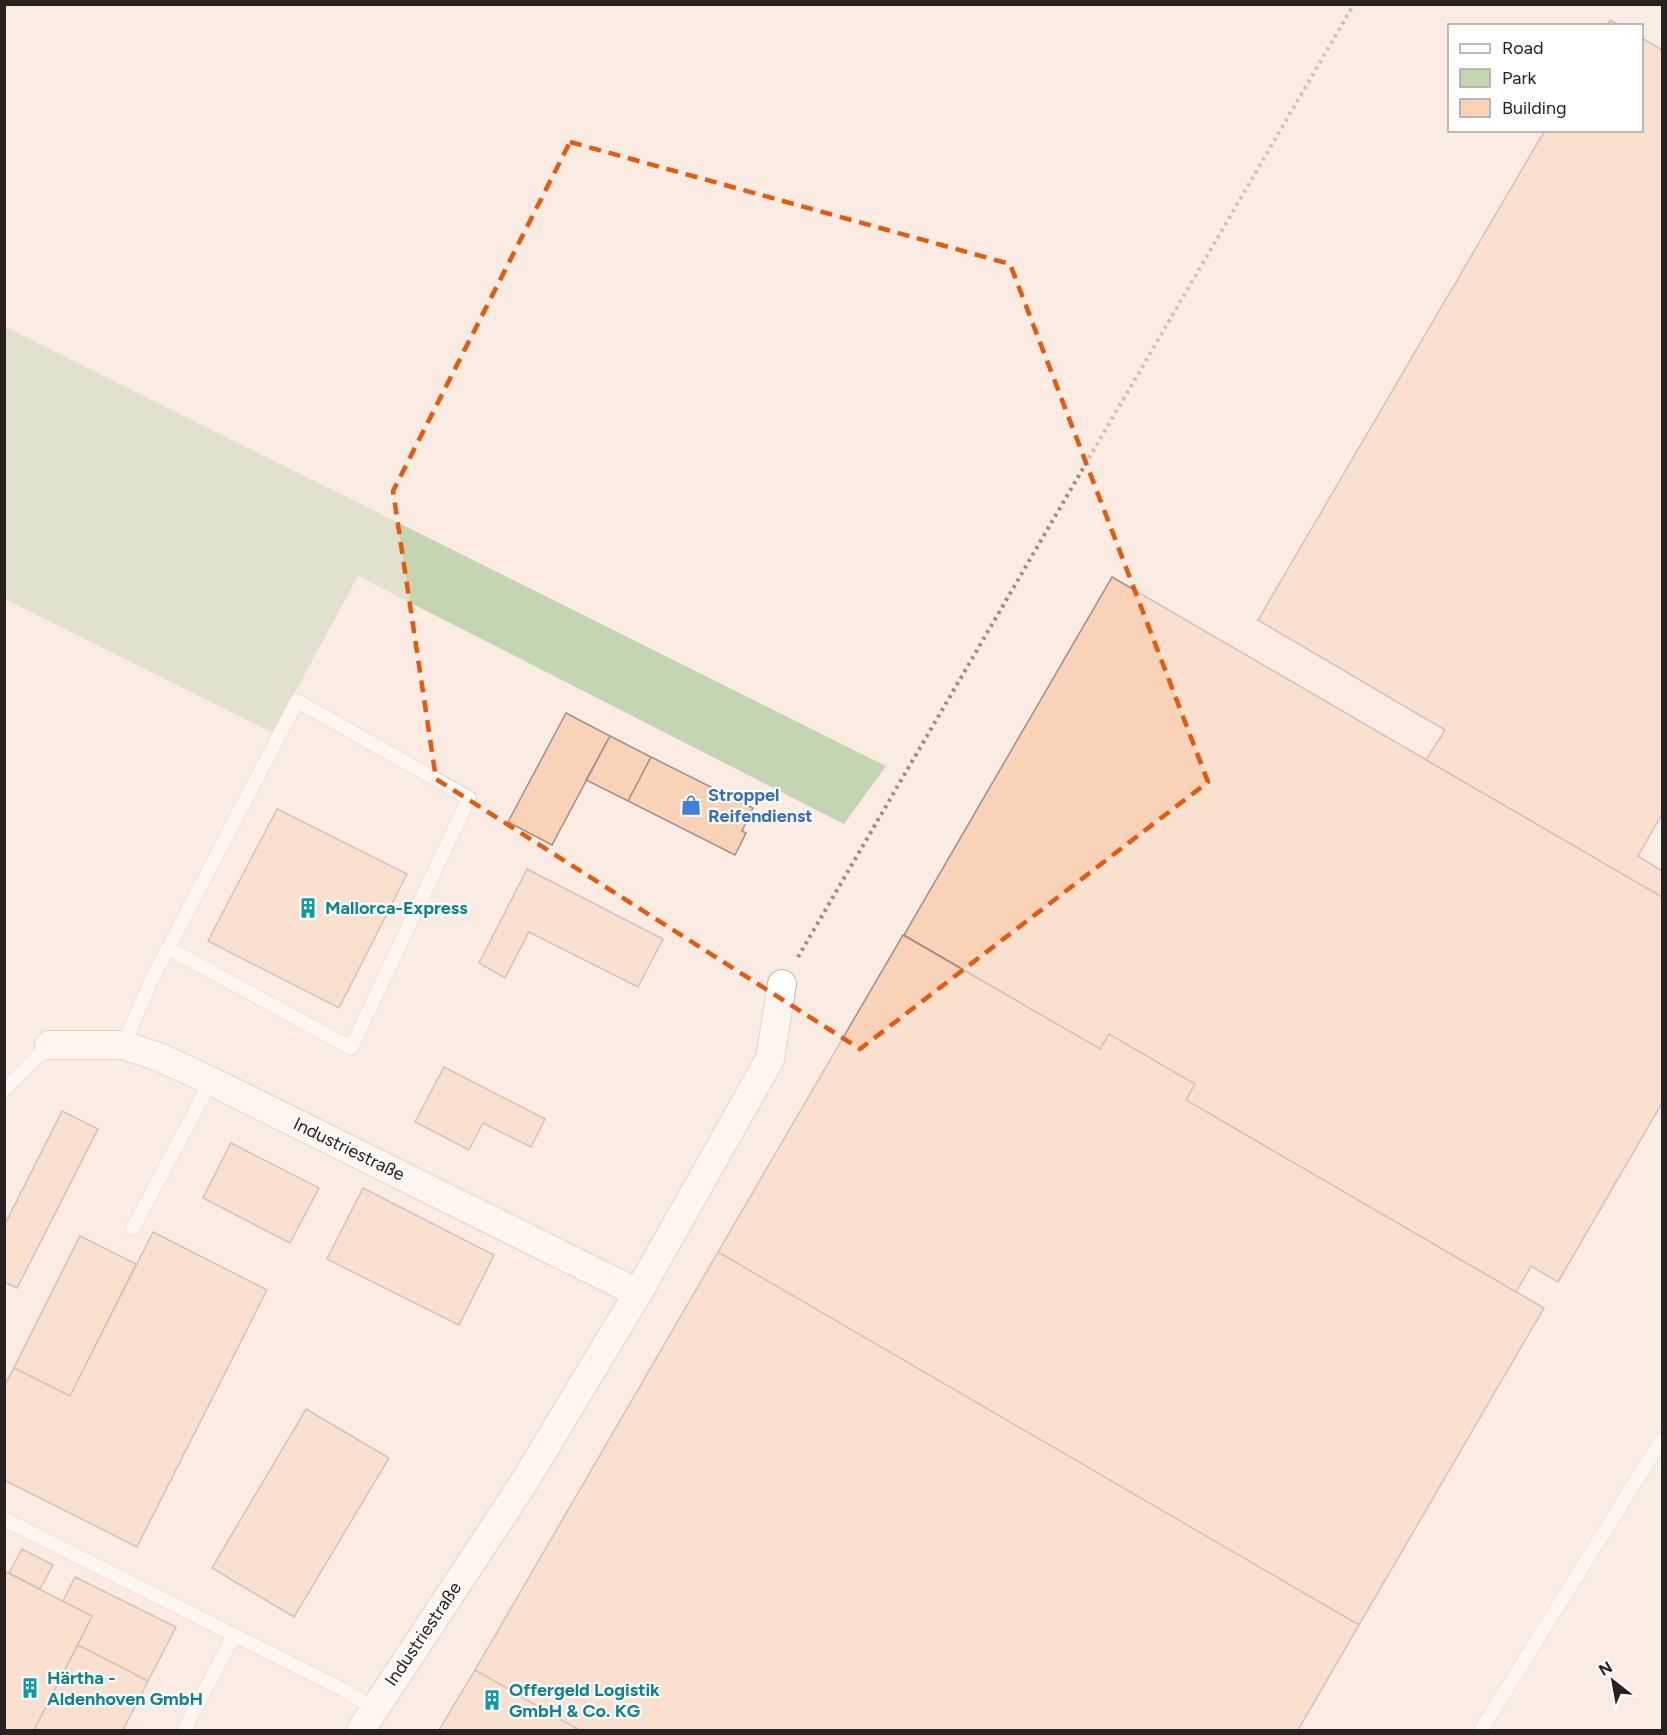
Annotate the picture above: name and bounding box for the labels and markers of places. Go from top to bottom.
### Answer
place label: Stroppel Reifendienst [708,784,813,827]
shop icon: Stroppel Reifendienst [679,793,703,817]
building icon: Mallorca-Express [296,896,320,920]
place label: Mallorca-Express [325,897,468,919]
place label: Härtha - Aldenhoven GmbH [47,1667,203,1710]
building icon: Härtha - Aldenhoven GmbH [18,1676,42,1700]
place label: Offergeld Logistik GmbH & Co. KG [509,1679,660,1722]
building icon: Offergeld Logistik GmbH & Co. KG [480,1688,504,1712]

